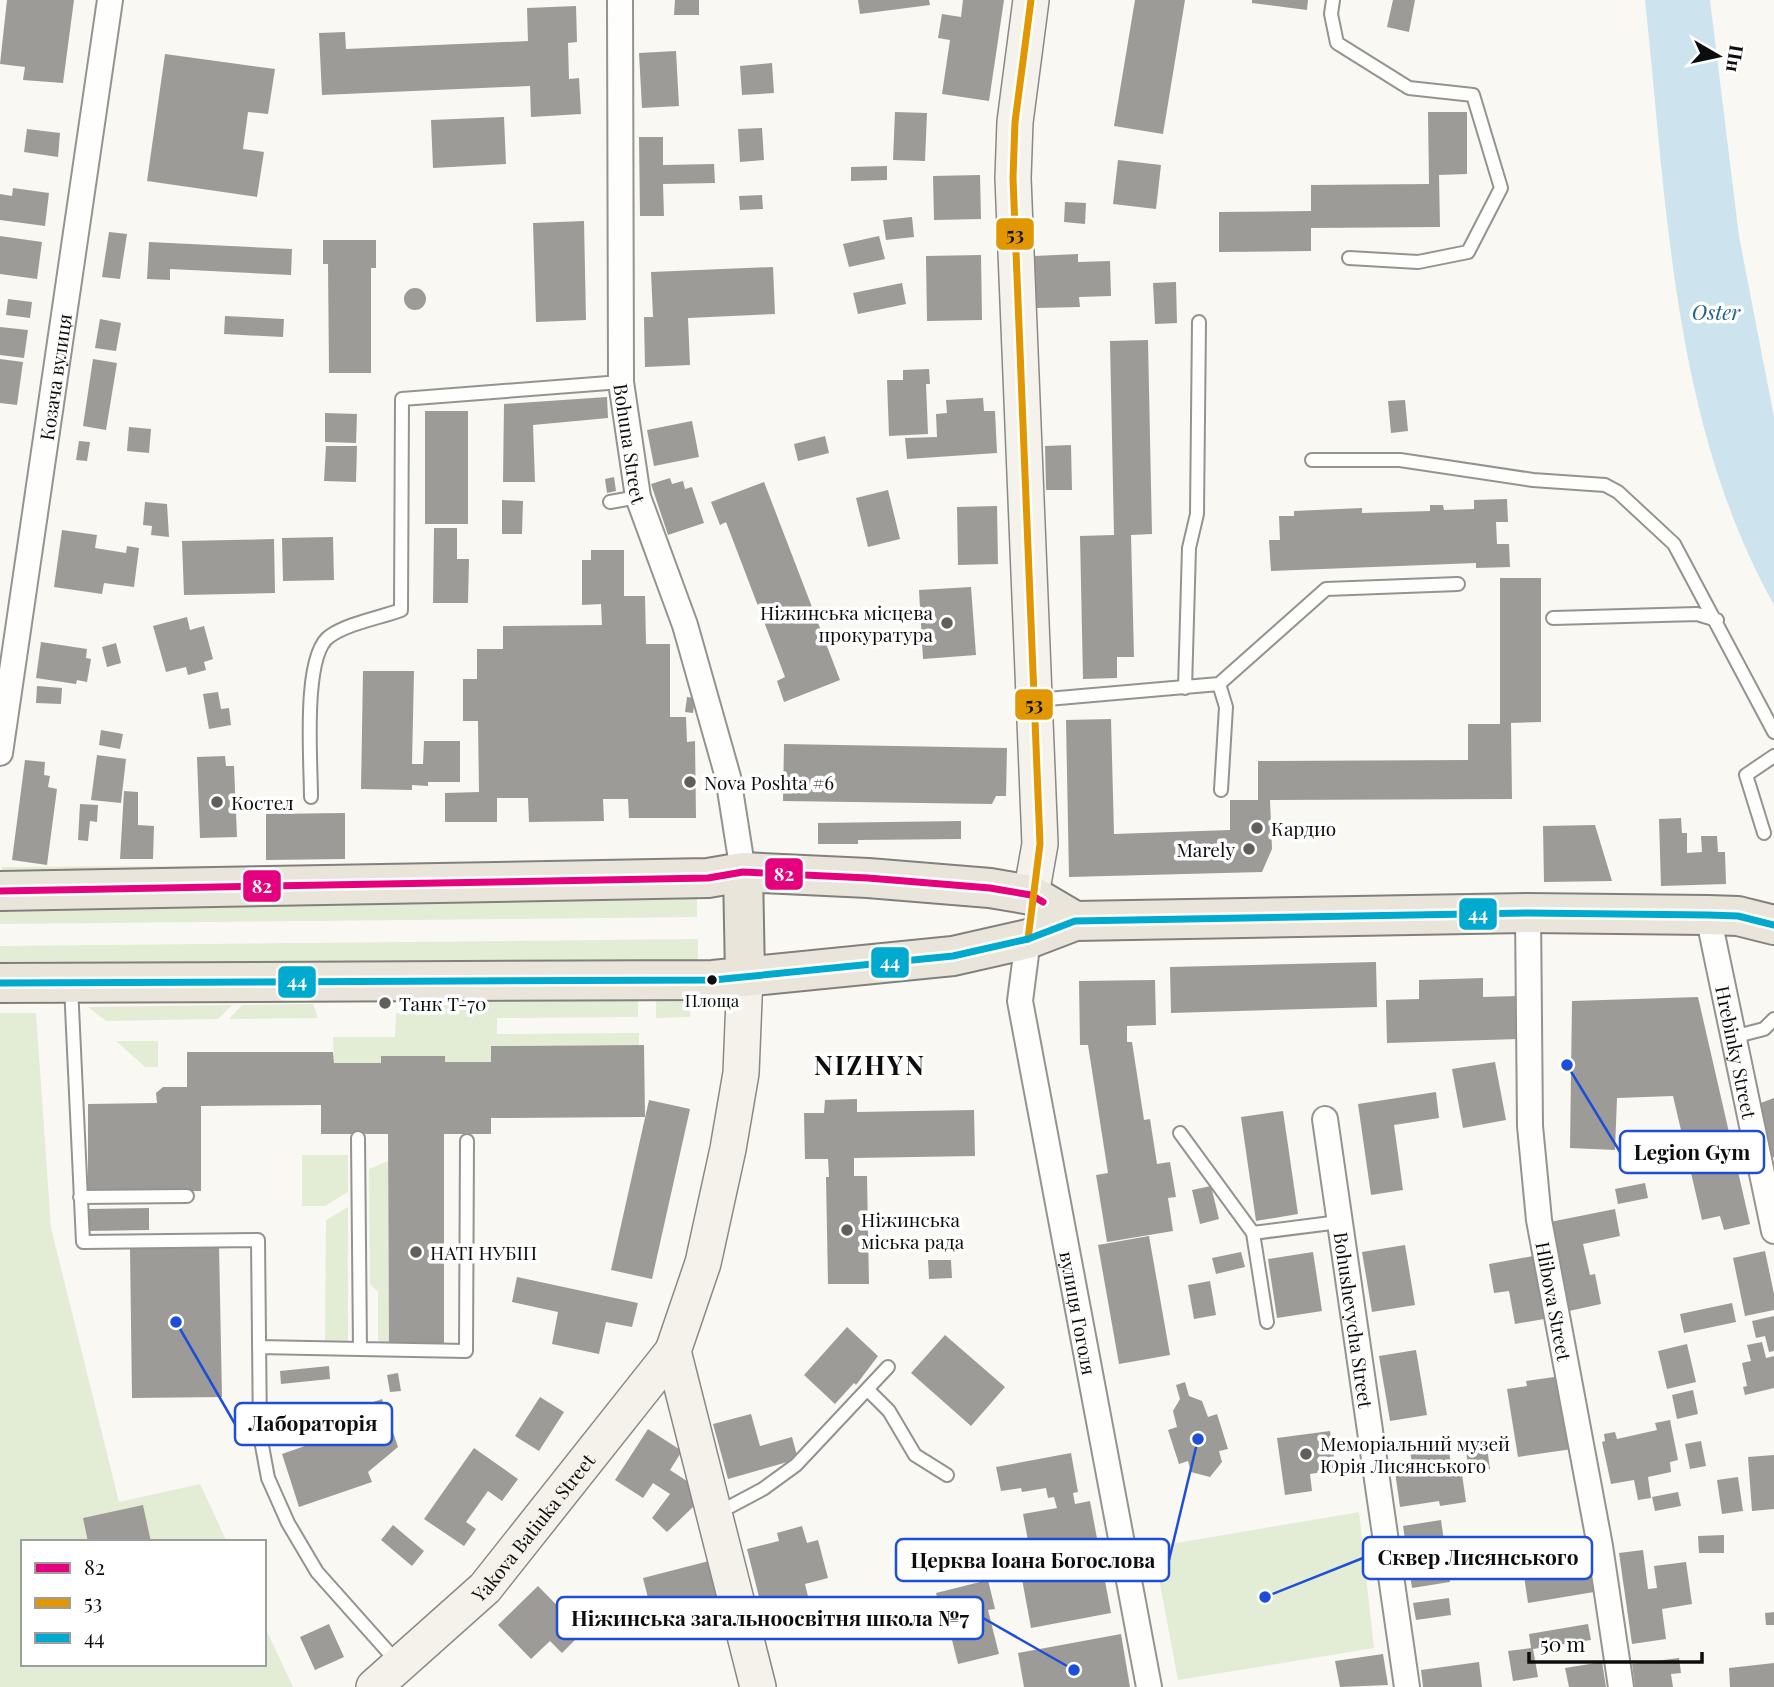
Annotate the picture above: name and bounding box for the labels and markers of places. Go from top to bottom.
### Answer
place label: Ніжинська місцева прокуратура [760,599,934,647]
marker: Ніжинська місцева прокуратура [939,615,955,631]
place label: Nova Poshta #6 [704,769,834,795]
marker: Nova Poshta #6 [682,774,698,790]
place label: Костел [231,789,294,815]
marker: Костел [209,794,225,810]
place label: Кардио [1271,815,1336,841]
marker: Кардио [1249,820,1265,836]
place label: Marely [1176,836,1235,862]
marker: Marely [1241,841,1257,857]
marker: Площа [705,973,719,987]
place label: Площа [685,989,740,1011]
place label: Танк Т-70 [399,990,486,1016]
marker: Танк Т-70 [377,995,393,1011]
callout: Legion Gym [1620,1131,1764,1173]
place label: Ніжинська міська рада [861,1206,965,1254]
marker: Ніжинська міська рада [839,1222,855,1238]
place label: НАТІ НУБІП [430,1239,537,1265]
marker: НАТІ НУБІП [408,1244,424,1260]
callout: Лабораторія [235,1403,392,1445]
place label: Меморіальний музей Юрія Лисянського [1320,1430,1510,1478]
marker: Меморіальний музей Юрія Лисянського [1298,1446,1314,1462]
callout: Сквер Лисянського [1363,1537,1592,1579]
callout: Церква Іоана Богослова [896,1539,1169,1581]
callout: Ніжинська загальноосвітня школа №7 [557,1597,983,1639]

